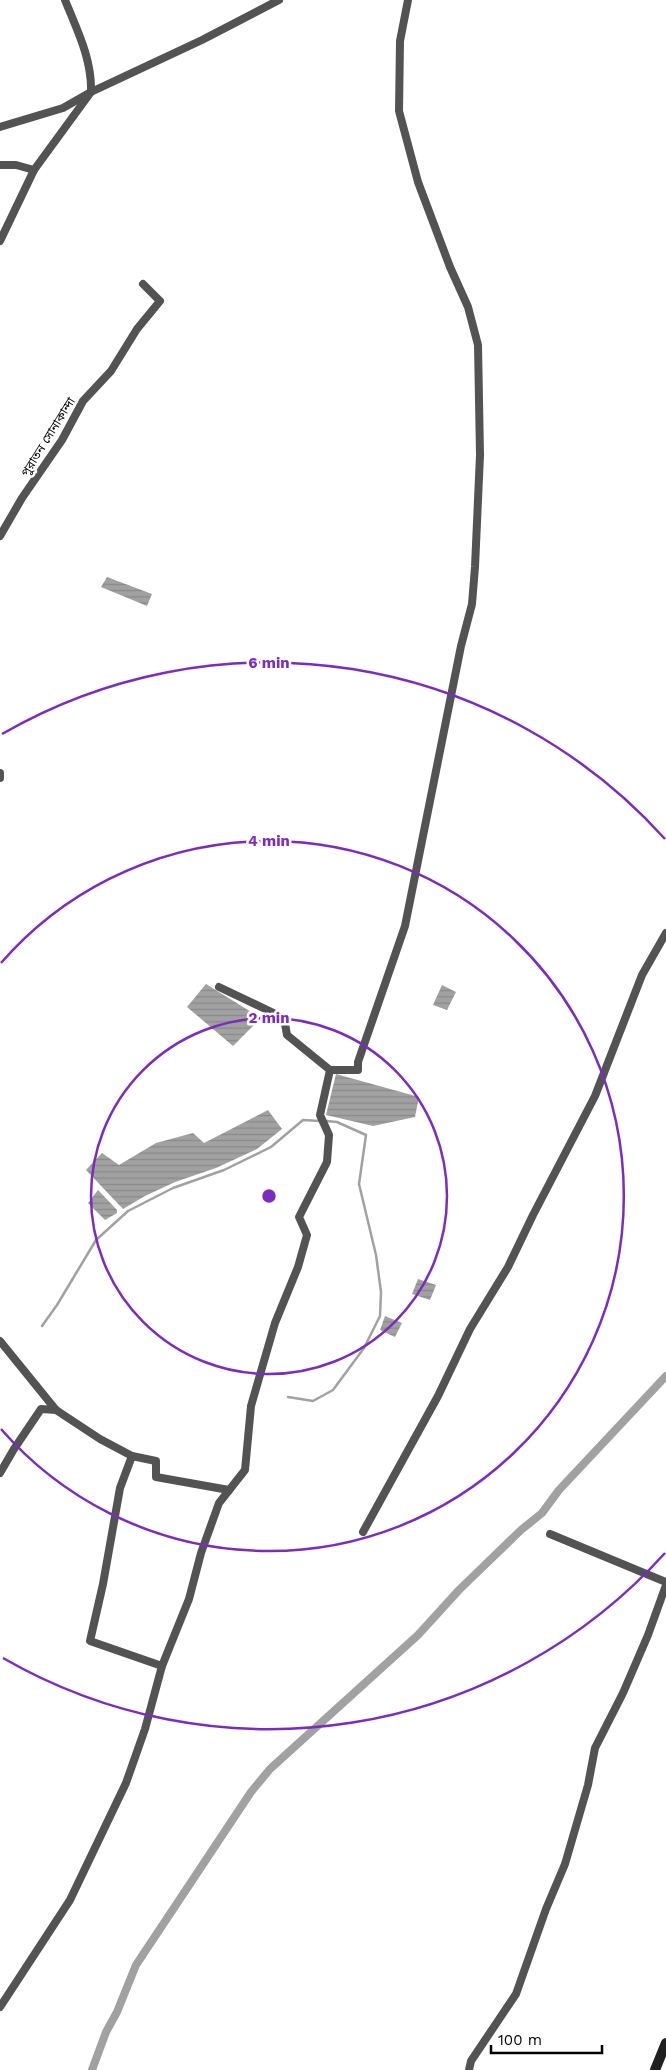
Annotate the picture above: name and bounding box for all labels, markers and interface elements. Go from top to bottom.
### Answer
street label: পুরাতন সোনাকান্দা [18,394,79,480]
text: 6 min [248,654,290,672]
text: 4 min [248,832,290,850]
text: 2 min [248,1009,290,1027]
centre of rings [260,1187,278,1205]
scale bar [491,2022,602,2054]
text: 100 m [498,2031,542,2049]

